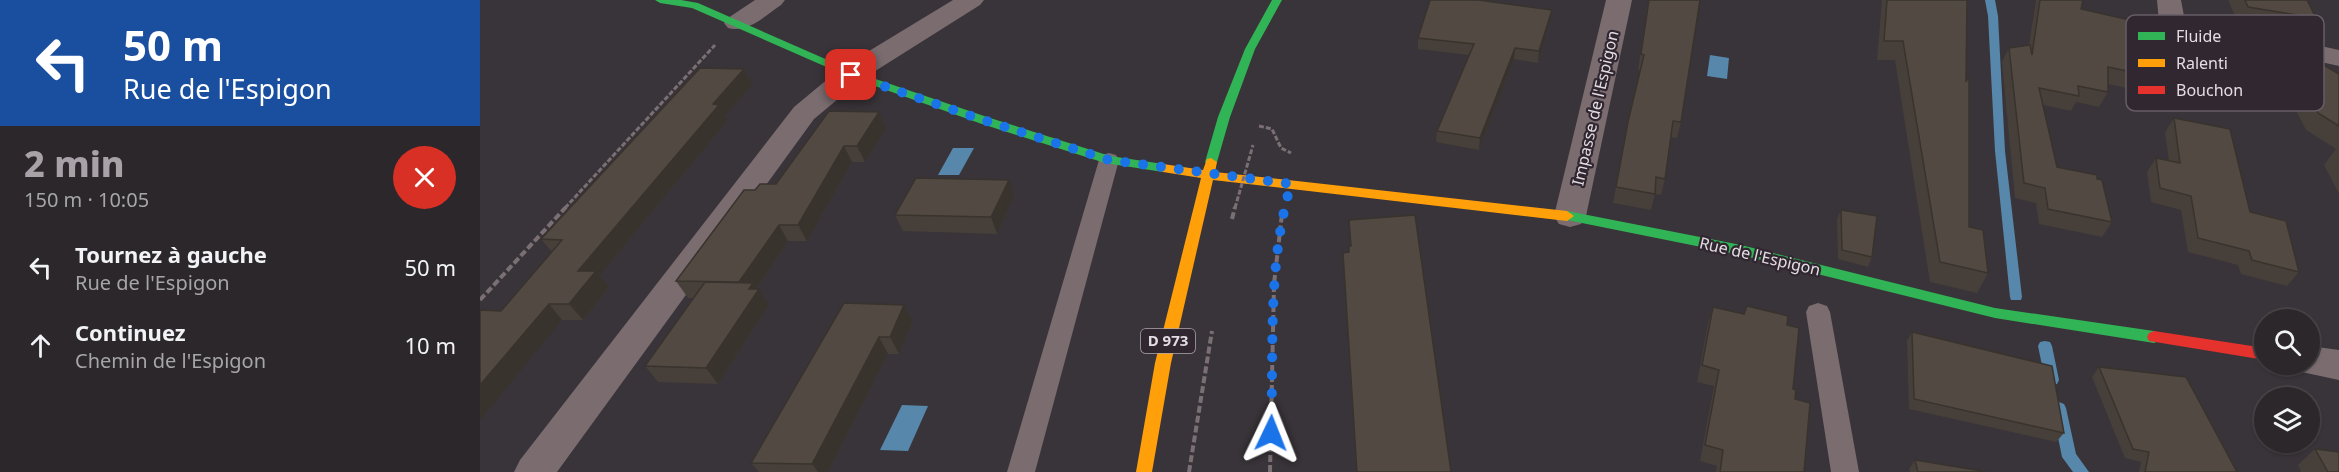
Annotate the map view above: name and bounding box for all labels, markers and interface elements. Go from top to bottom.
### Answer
legend [2126,15,2324,111]
text: 50 m [123,16,223,73]
icon: left [24,24,102,102]
text: Fluide [2176,25,2221,47]
street label: Impasse de l'Espigon [1566,28,1624,188]
pin [825,49,876,100]
text: Ralenti [2176,52,2228,74]
icon: arrive [834,58,867,91]
text: Rue de l'Espigon [123,70,332,107]
text: Bouchon [2176,79,2243,101]
text: 2 min [24,139,125,188]
button: close [393,146,456,209]
text: 150 m · 10:05 [24,186,149,213]
street label: Rue de l'Espigon [1697,231,1823,281]
text: Tournez à gauche [75,239,267,269]
icon: left [24,251,57,284]
text: 50 m [405,252,456,282]
text: Rue de l'Espigon [75,269,230,296]
map controls [2254,309,2320,453]
button: search [2254,309,2320,375]
text: Continuez [75,317,186,347]
icon: ahead [24,329,57,362]
road number: D 973 [1141,329,1195,353]
text: 10 m [405,330,456,360]
text: Chemin de l'Espigon [75,347,266,374]
button: layers [2254,387,2320,453]
position arrow [1239,401,1303,465]

